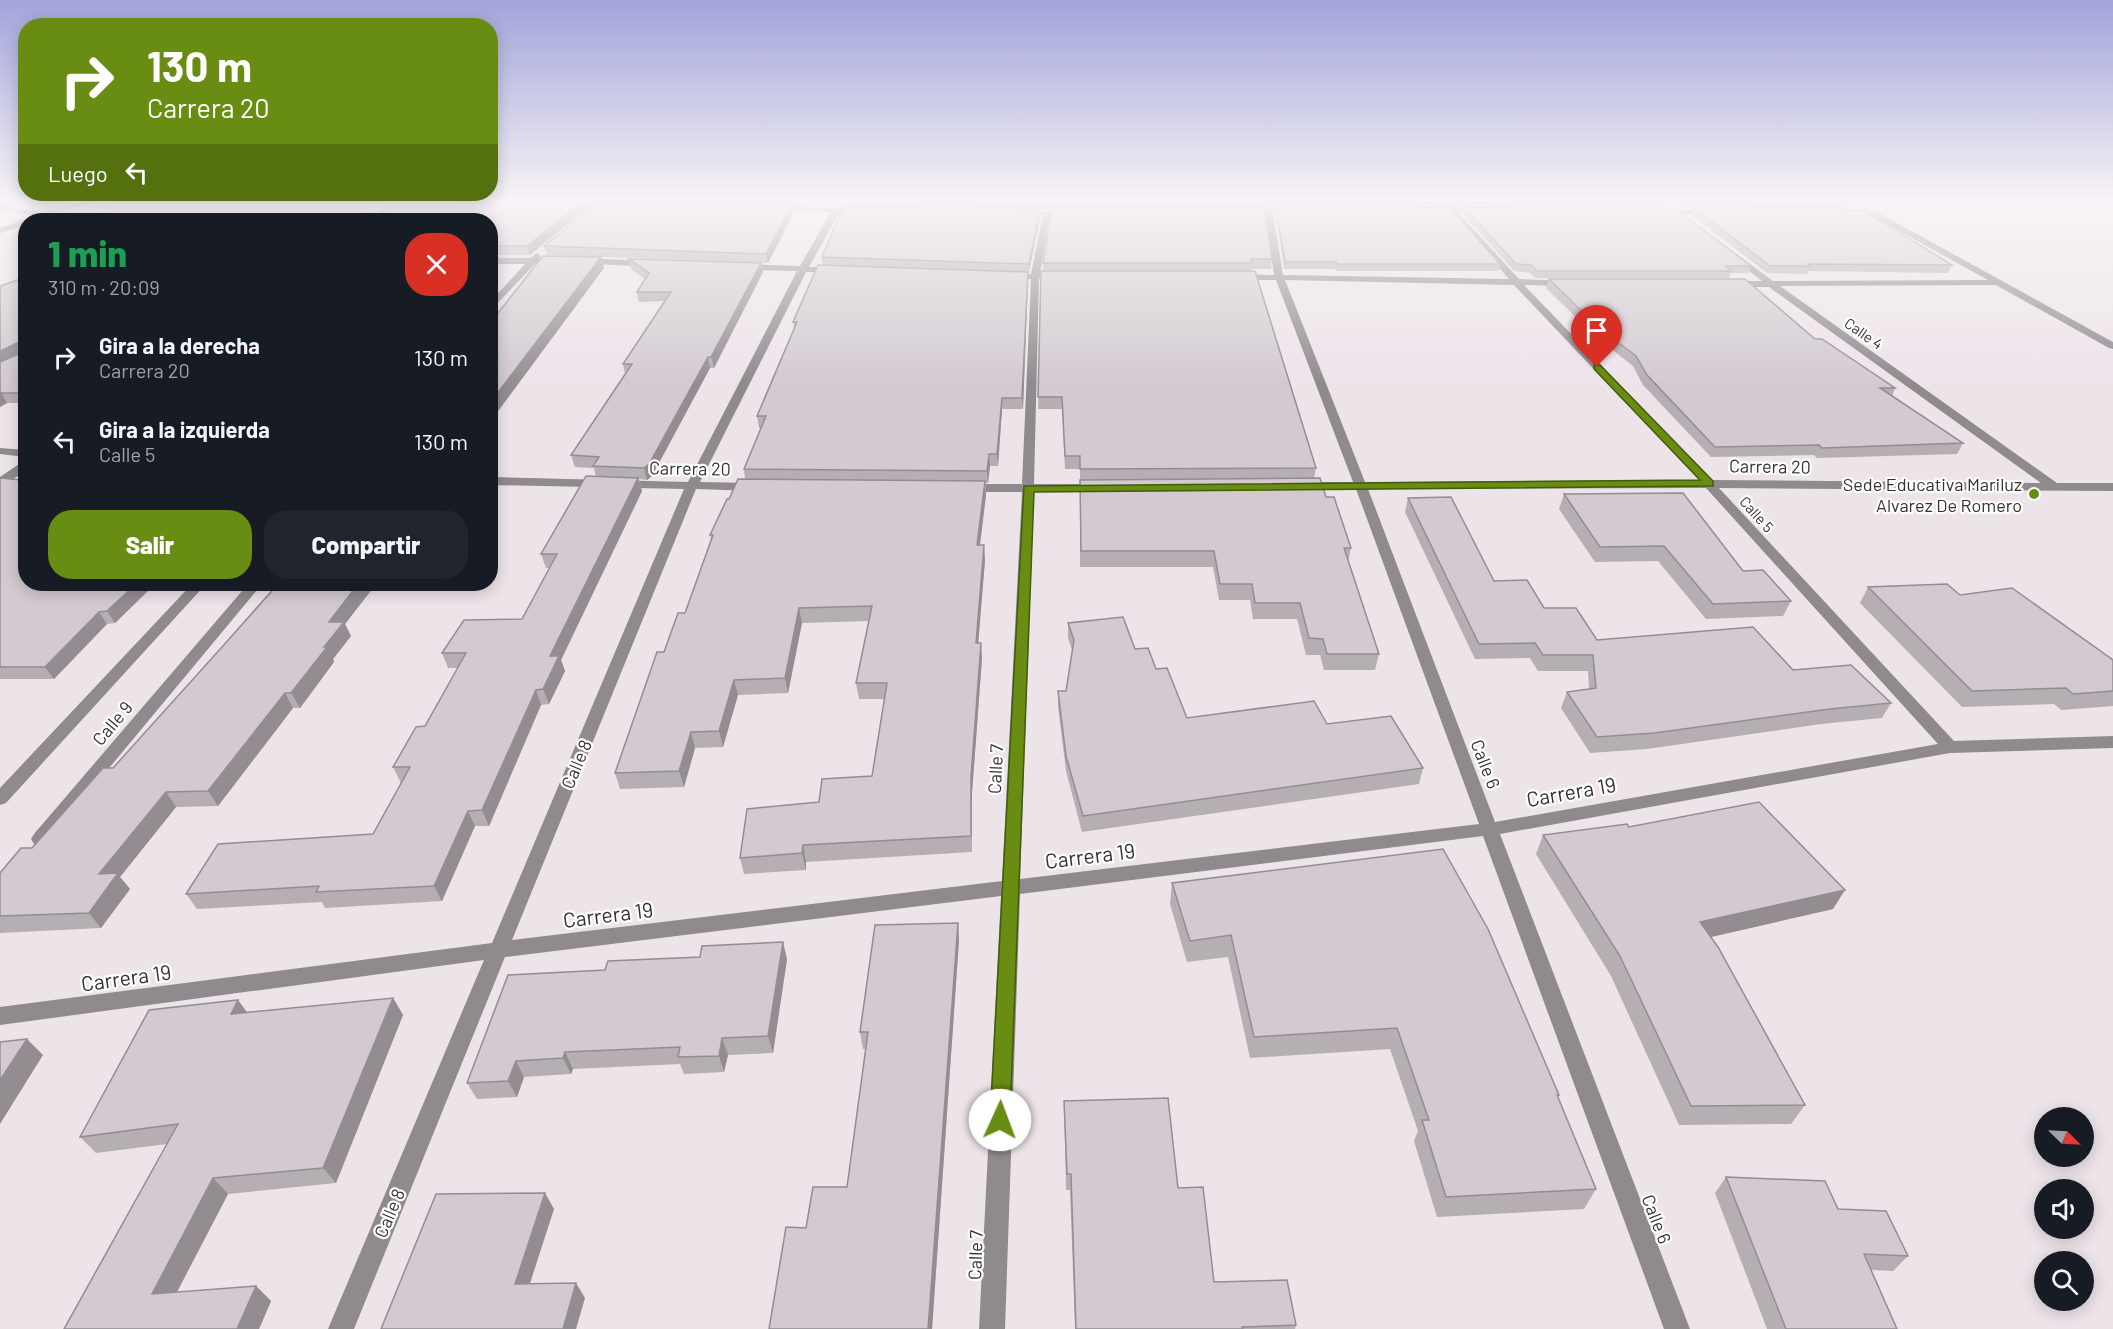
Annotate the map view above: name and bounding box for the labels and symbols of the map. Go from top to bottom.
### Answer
pin [1571,305,1622,367]
street label: Calle 4 [1841,313,1887,353]
street label: Carrera 20 [1729,454,1811,478]
street label: Carrera 20 [649,456,731,480]
place label: Sede Educativa Mariluz Alvarez De Romero [1843,473,2022,516]
marker: Sede Educativa Mariluz Alvarez De Romero [2027,487,2041,501]
street label: Calle 5 [1736,492,1778,536]
street label: Calle 9 [87,696,137,750]
street label: Calle 8 [556,736,596,792]
street label: Calle 6 [1467,736,1505,792]
street label: Calle 7 [983,743,1007,795]
street label: Carrera 19 [1524,771,1618,811]
street label: Carrera 19 [1044,837,1136,873]
street label: Carrera 19 [562,896,654,932]
street label: Carrera 19 [79,958,173,996]
position arrow [968,1088,1032,1152]
north arrow [2034,1107,2094,1167]
street label: Calle 8 [369,1185,409,1241]
street label: Calle 6 [1638,1191,1676,1247]
street label: Calle 7 [963,1229,987,1280]

